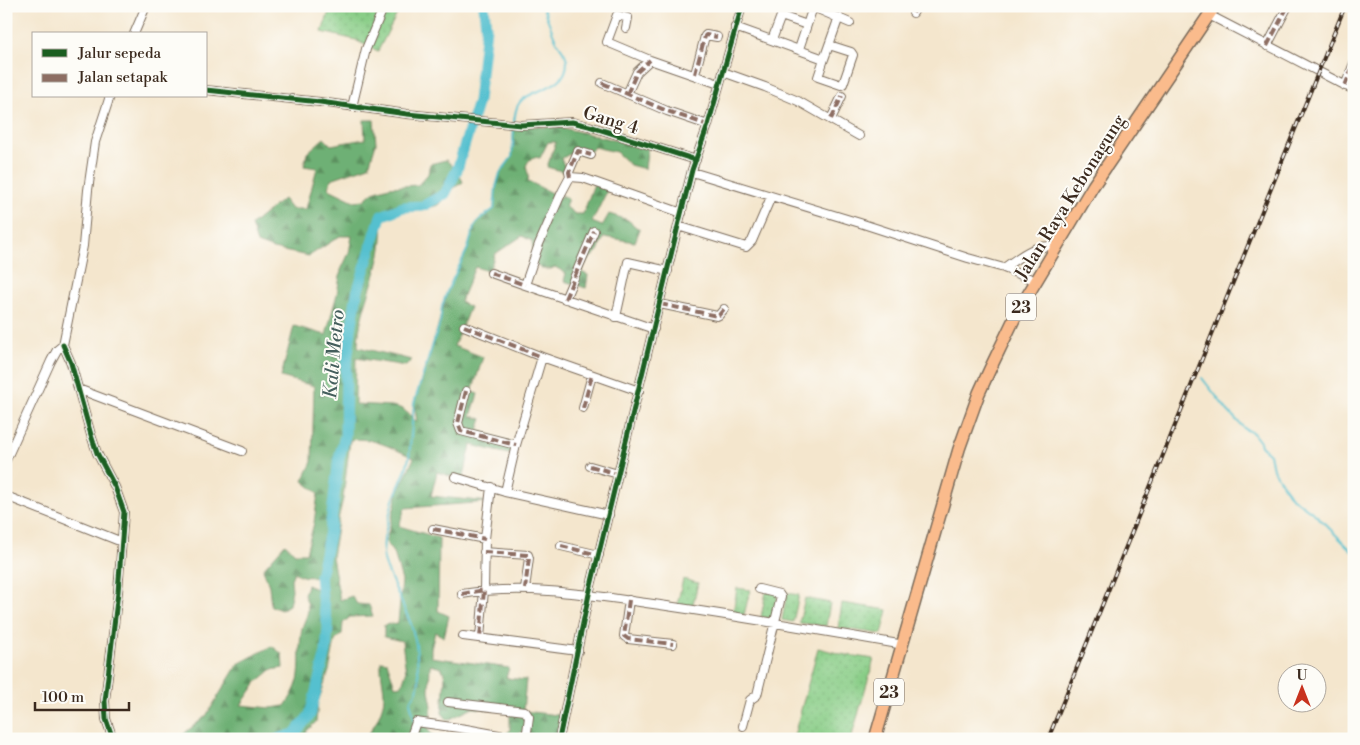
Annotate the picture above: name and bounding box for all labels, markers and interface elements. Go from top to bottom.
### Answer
legend [32,32,208,98]
text: Jalur sepeda [77,44,161,63]
text: Jalan setapak [77,68,169,87]
street label: Gang 4 [580,101,642,140]
street label: Jalan Raya Kebonagung [1010,110,1131,285]
road number: 23 [1006,294,1036,320]
water label: Kali Metro [318,308,350,400]
north arrow [1278,662,1328,712]
text: U [1297,667,1308,685]
road number: 23 [874,679,904,706]
scale bar [35,680,129,712]
text: 100 m [42,688,84,707]

